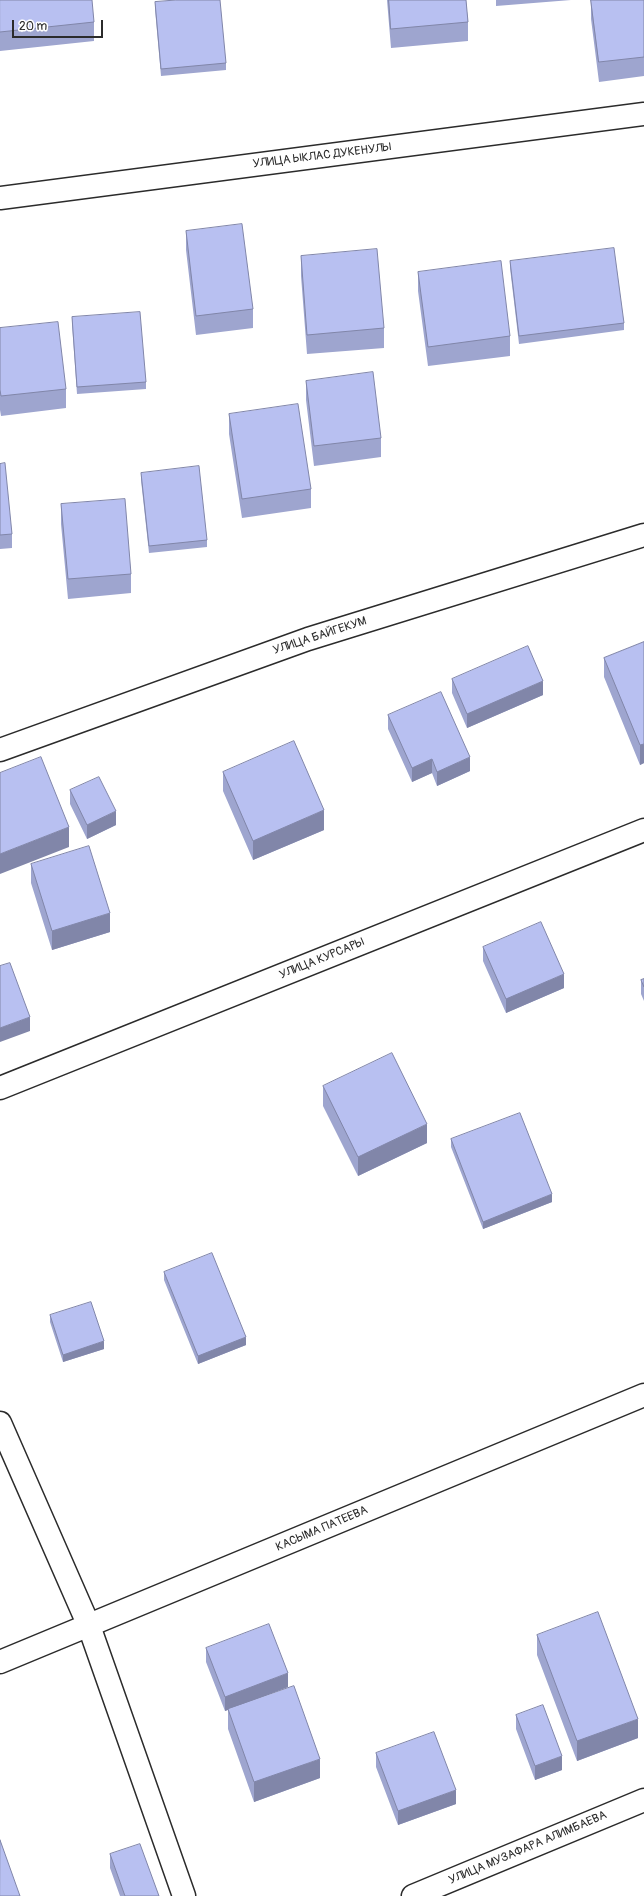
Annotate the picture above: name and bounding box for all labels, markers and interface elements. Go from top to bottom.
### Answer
scale bar [14,12,105,38]
text: 20 m [19,19,47,34]
street label: УЛИЦА ЫКЛАС ДУКЕНУЛЫ [252,140,392,172]
street label: УЛИЦА БАЙГЕКУМ [271,614,369,658]
street label: УЛИЦА КУРСАРЫ [277,935,367,983]
street label: КАСЫМА ПАТЕЕВА [274,1503,370,1555]
street label: УЛИЦА МУЗАФАРА АЛИМБАЕВА [447,1808,609,1888]

